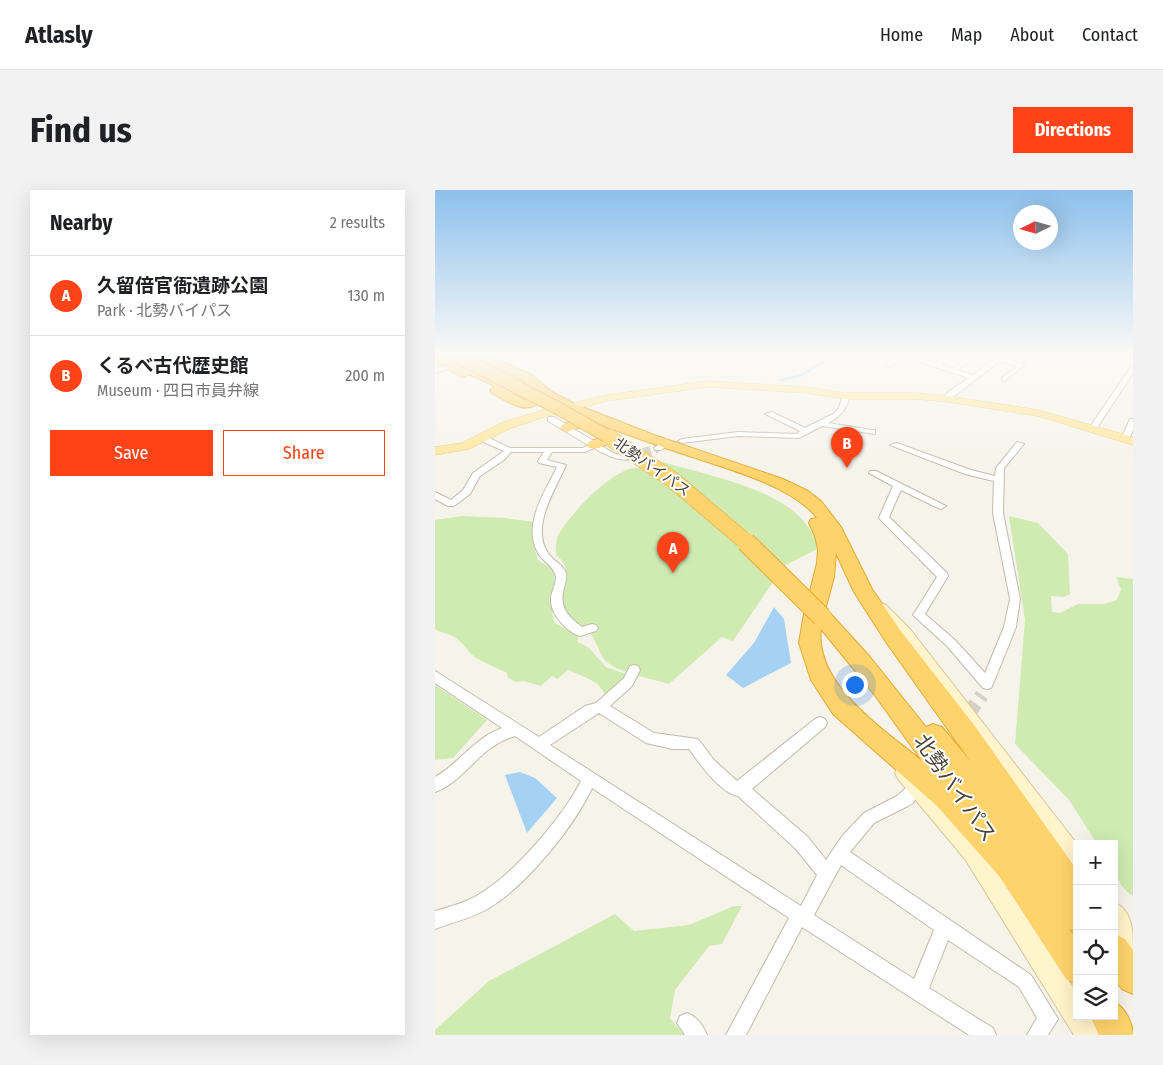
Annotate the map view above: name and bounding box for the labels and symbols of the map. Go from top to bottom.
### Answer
north arrow [1013,205,1058,250]
pin: B [831,427,863,468]
street label: 北勢バイパス [610,434,694,500]
pin: A [657,532,689,573]
your location [842,672,868,698]
street label: 北勢バイパス [908,729,1002,847]

